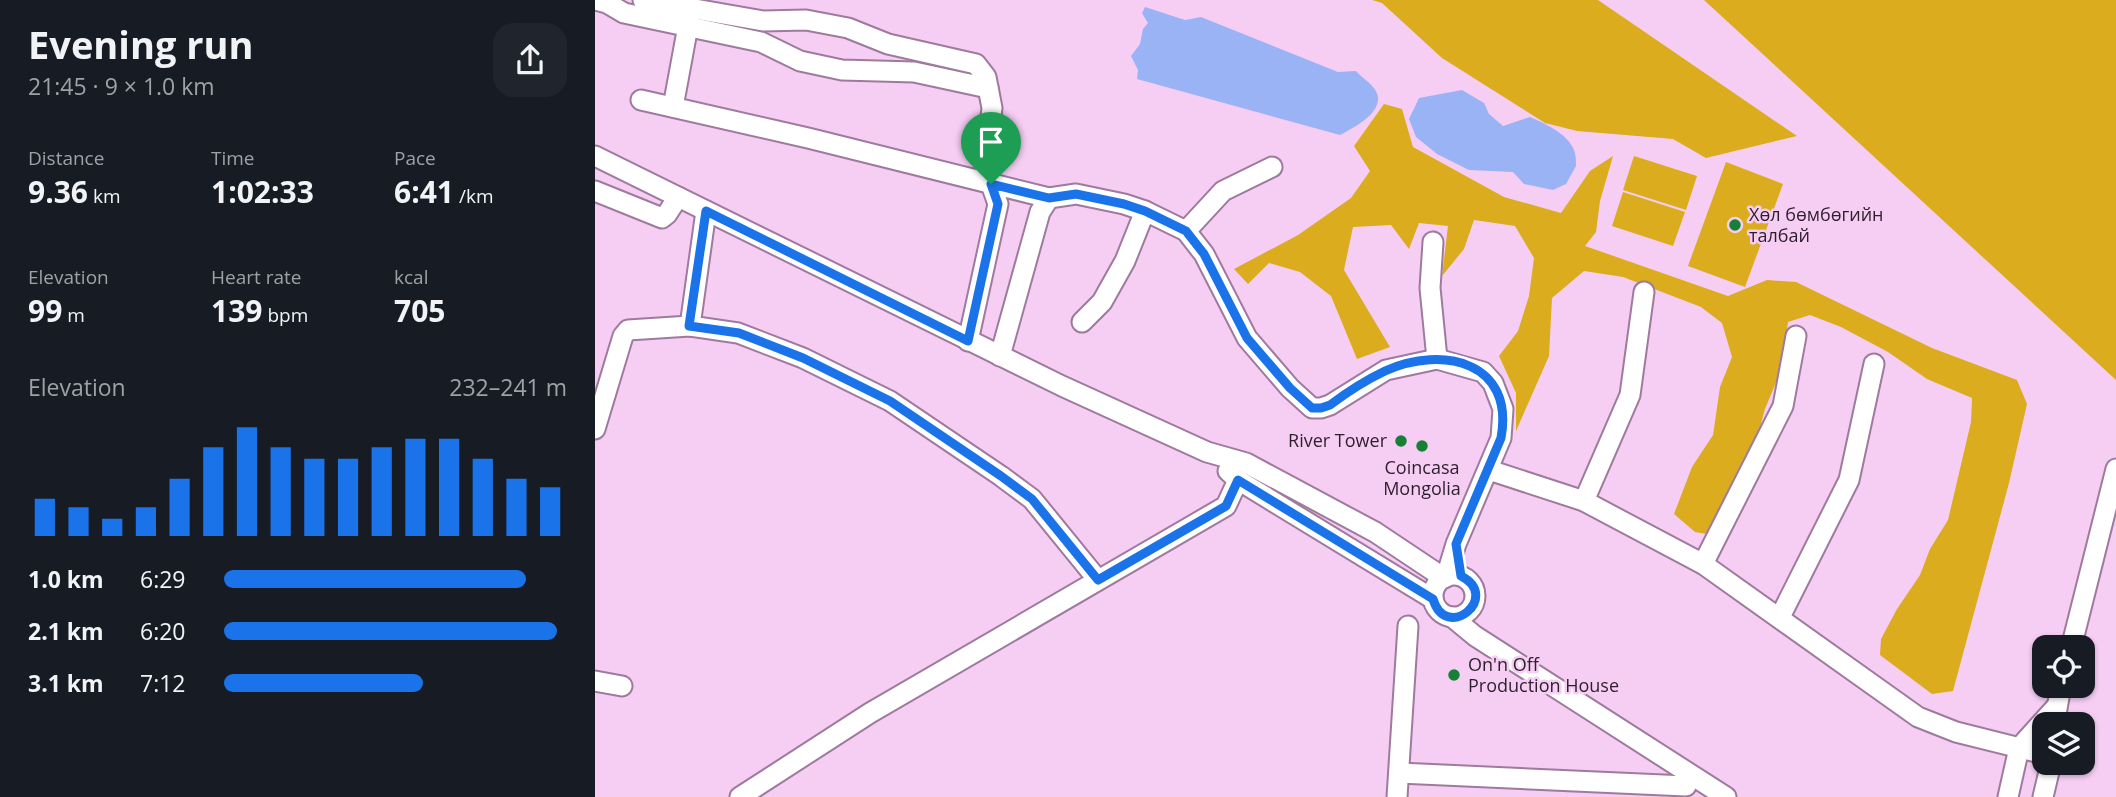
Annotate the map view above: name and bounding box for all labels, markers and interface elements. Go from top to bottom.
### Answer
text: Evening run [28,18,253,70]
button: share [493,23,567,97]
text: 21:45 · 9 × 1.0 km [28,70,215,102]
pin [961,112,1021,184]
icon: arrive [972,123,1010,161]
text: Distance [28,145,104,171]
text: Time [211,145,255,171]
text: Pace [394,145,436,171]
text: 9.36 [28,171,88,212]
text: 1:02:33 [211,171,314,212]
text: 6:41 [394,171,454,212]
text: km [88,183,121,209]
text: /km [454,183,494,209]
place label: Хөл бөмбөгийн талбай [1749,202,1884,247]
marker: Хөл бөмбөгийн талбай [1727,217,1743,233]
text: Elevation [28,264,109,290]
text: Heart rate [211,264,301,290]
text: kcal [394,264,428,290]
text: 99 [28,290,62,331]
text: 139 [211,290,262,331]
text: 705 [394,290,445,331]
text: m [62,302,85,328]
text: bpm [262,302,308,328]
text: Elevation [28,371,126,403]
text: 232–241 m [449,371,567,403]
place label: River Tower [1288,428,1388,452]
marker: River Tower [1393,433,1409,449]
marker: Coincasa Mongolia [1414,438,1430,454]
place label: Coincasa Mongolia [1383,455,1461,500]
text: 1.0 km [28,563,104,595]
text: 6:29 [140,563,186,595]
text: 2.1 km [28,615,104,647]
text: 6:20 [140,615,186,647]
map controls [2032,635,2095,775]
button: locate [2032,635,2095,698]
place label: On'n Off Production House [1468,652,1619,697]
text: 3.1 km [28,667,104,699]
text: 7:12 [140,667,186,699]
marker: On'n Off Production House [1446,667,1462,683]
button: layers [2032,712,2095,775]

